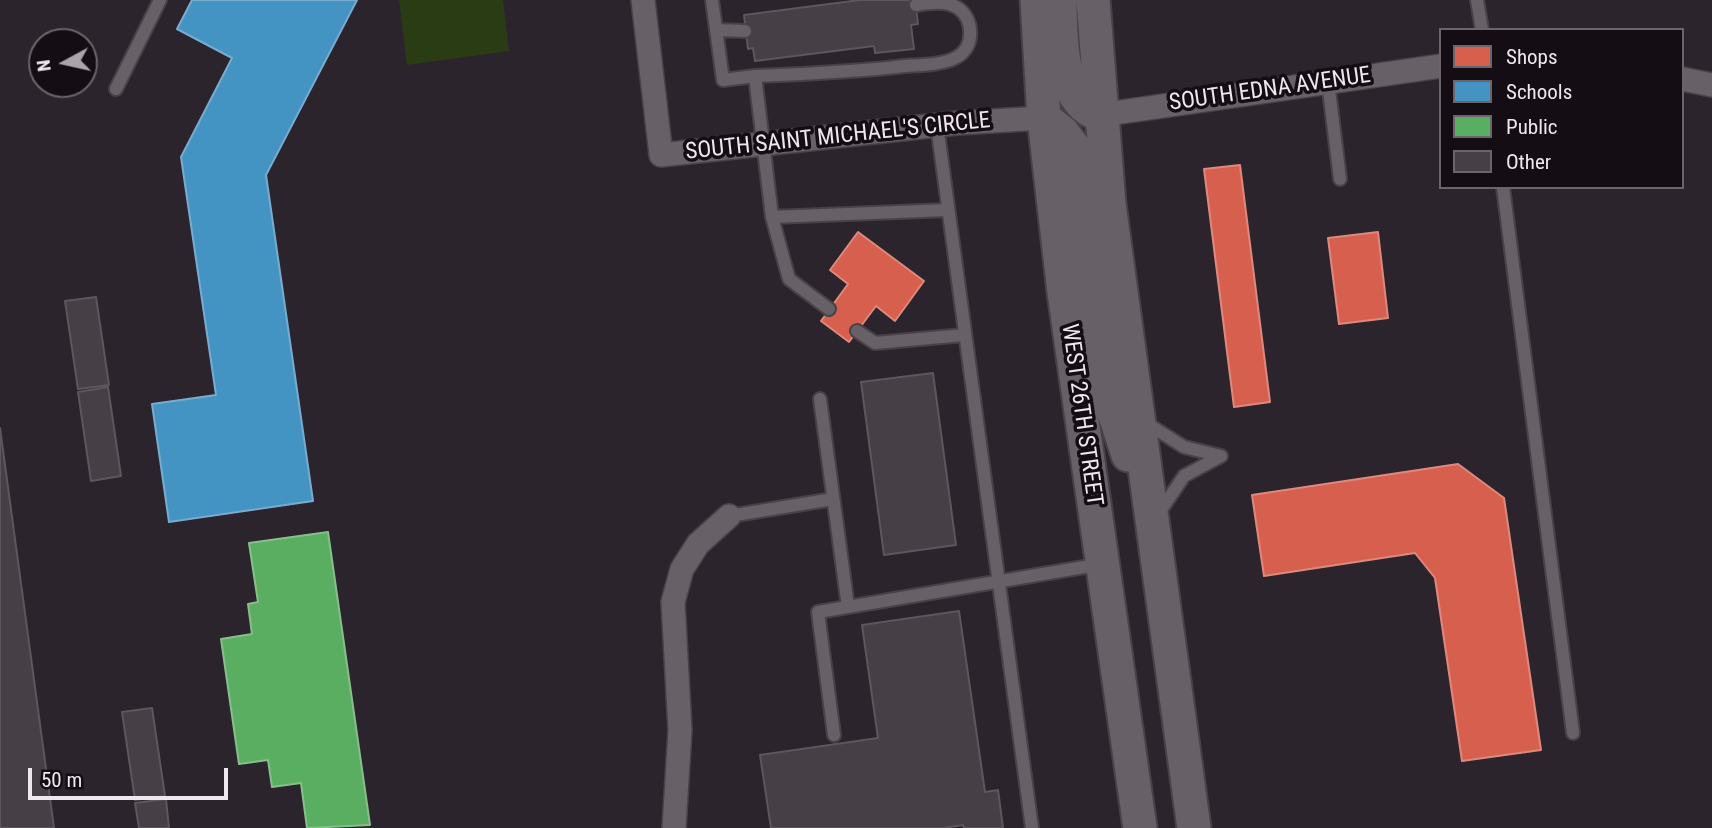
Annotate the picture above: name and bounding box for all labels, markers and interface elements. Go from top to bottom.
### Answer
north arrow [28,28,98,98]
legend [1439,28,1684,189]
text: Shops [1506,45,1558,69]
text: N [31,58,56,73]
street label: SOUTH EDNA AVENUE [1168,62,1372,118]
text: Schools [1506,80,1572,104]
street label: SOUTH SAINT MICHAEL'S CIRCLE [684,107,992,167]
text: Public [1506,115,1558,139]
text: Other [1506,150,1551,174]
street label: WEST 26TH STREET [1055,322,1107,508]
scale bar [32,754,231,798]
text: 50 m [41,768,82,792]

